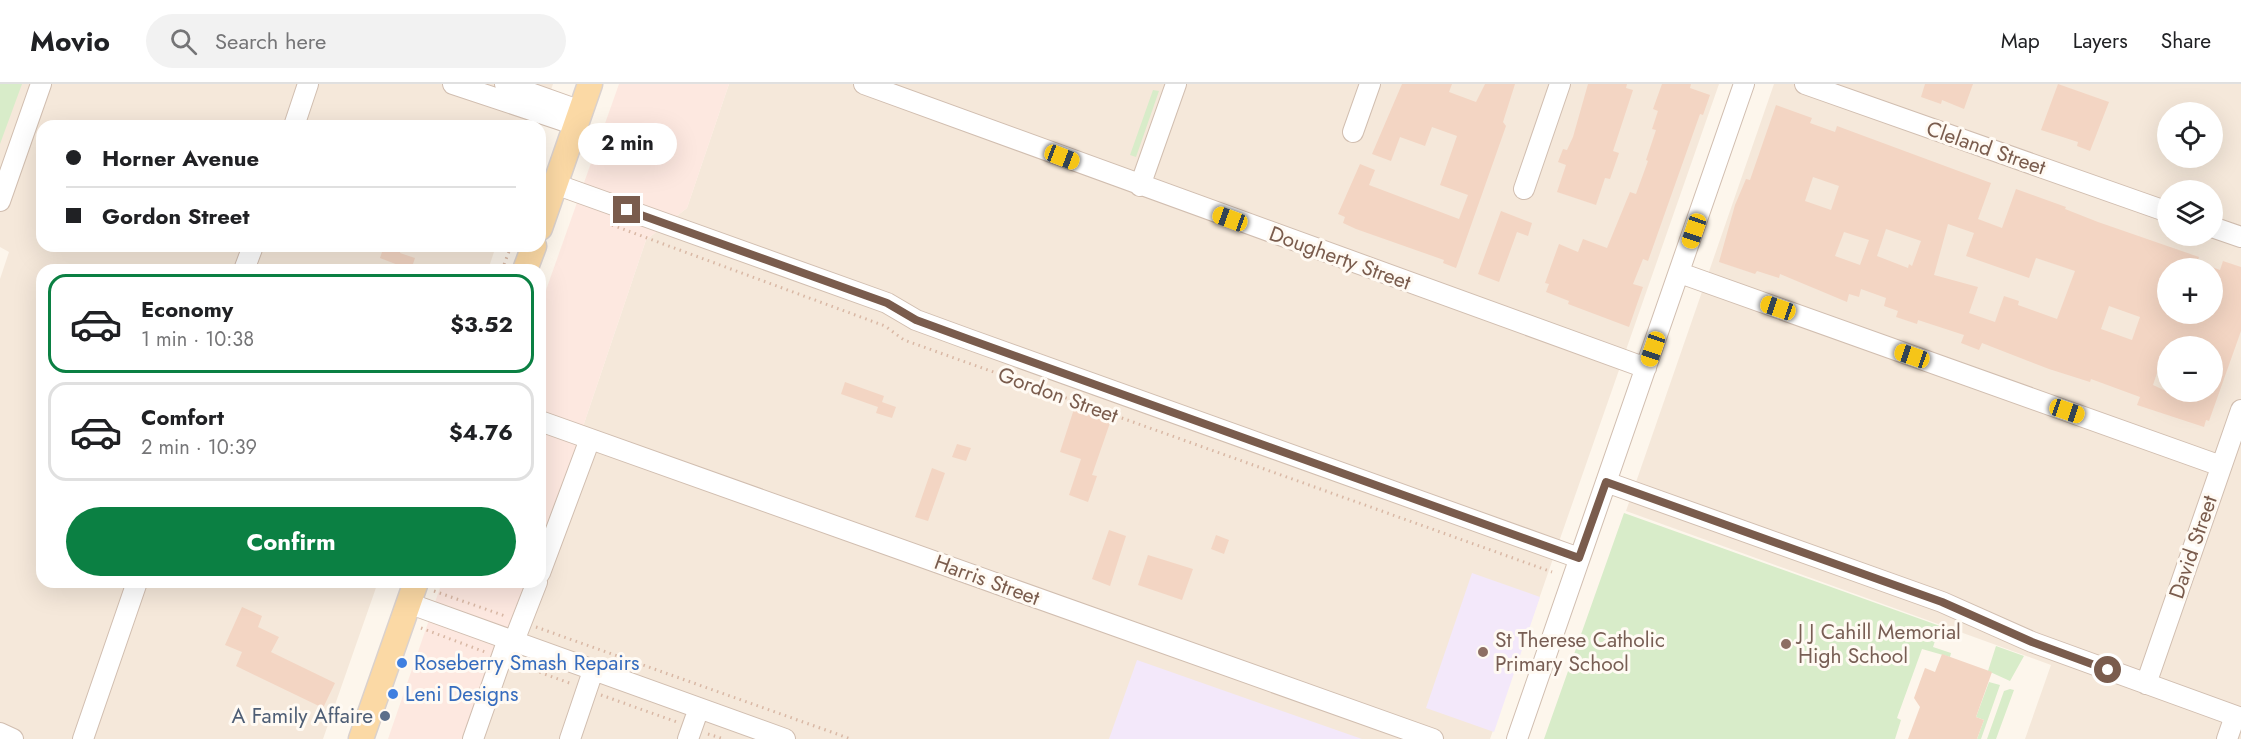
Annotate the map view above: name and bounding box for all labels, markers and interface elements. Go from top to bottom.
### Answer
search box [146,14,566,68]
text: Movio [30,21,110,62]
icon: search [167,25,200,58]
text: Search here [215,25,326,57]
text: Map [2001,26,2040,56]
text: Layers [2073,26,2128,56]
text: Share [2161,26,2211,56]
map controls [2157,102,2223,402]
button: locate [2157,102,2223,168]
street label: Cleland Street [1922,114,2050,182]
callout: 2 min [578,123,676,165]
text: 2 min [601,129,654,158]
text: Horner Avenue [102,142,259,174]
car [1042,142,1082,172]
button: layers [2157,180,2223,246]
route end [613,196,640,223]
text: Gordon Street [102,200,249,232]
car [1210,204,1250,234]
car [1680,211,1708,251]
street label: Dougherty Street [1265,219,1415,297]
button: + [2157,258,2223,324]
text: Economy [141,293,233,325]
car [1758,294,1798,322]
icon: car [69,297,123,351]
text: $3.52 [450,308,513,340]
text: 1 min · 10:38 [141,325,254,354]
car [1639,329,1667,369]
button: − [2157,336,2223,402]
car [1892,342,1932,370]
street label: Gordon Street [994,359,1122,431]
car [2047,397,2087,425]
text: Comfort [141,401,224,433]
icon: car [69,405,123,459]
text: $4.76 [449,416,513,448]
text: 2 min · 10:39 [141,433,257,462]
street label: David Street [2161,491,2225,603]
button: Confirm [66,507,516,576]
street label: Harris Street [930,547,1044,613]
place label: J J Cahill Memorial High School [1795,617,1961,671]
place label: St Therese Catholic Primary School [1495,625,1665,679]
marker: J J Cahill Memorial High School [1779,637,1793,651]
marker: St Therese Catholic Primary School [1476,645,1490,659]
place label: Roseberry Smash Repairs [414,648,639,678]
marker: Roseberry Smash Repairs [395,656,409,670]
route start [2094,656,2121,683]
place label: Leni Designs [405,679,519,709]
marker: Leni Designs [386,687,400,701]
place label: A Family Affaire [232,701,373,731]
marker: A Family Affaire [378,709,392,723]

